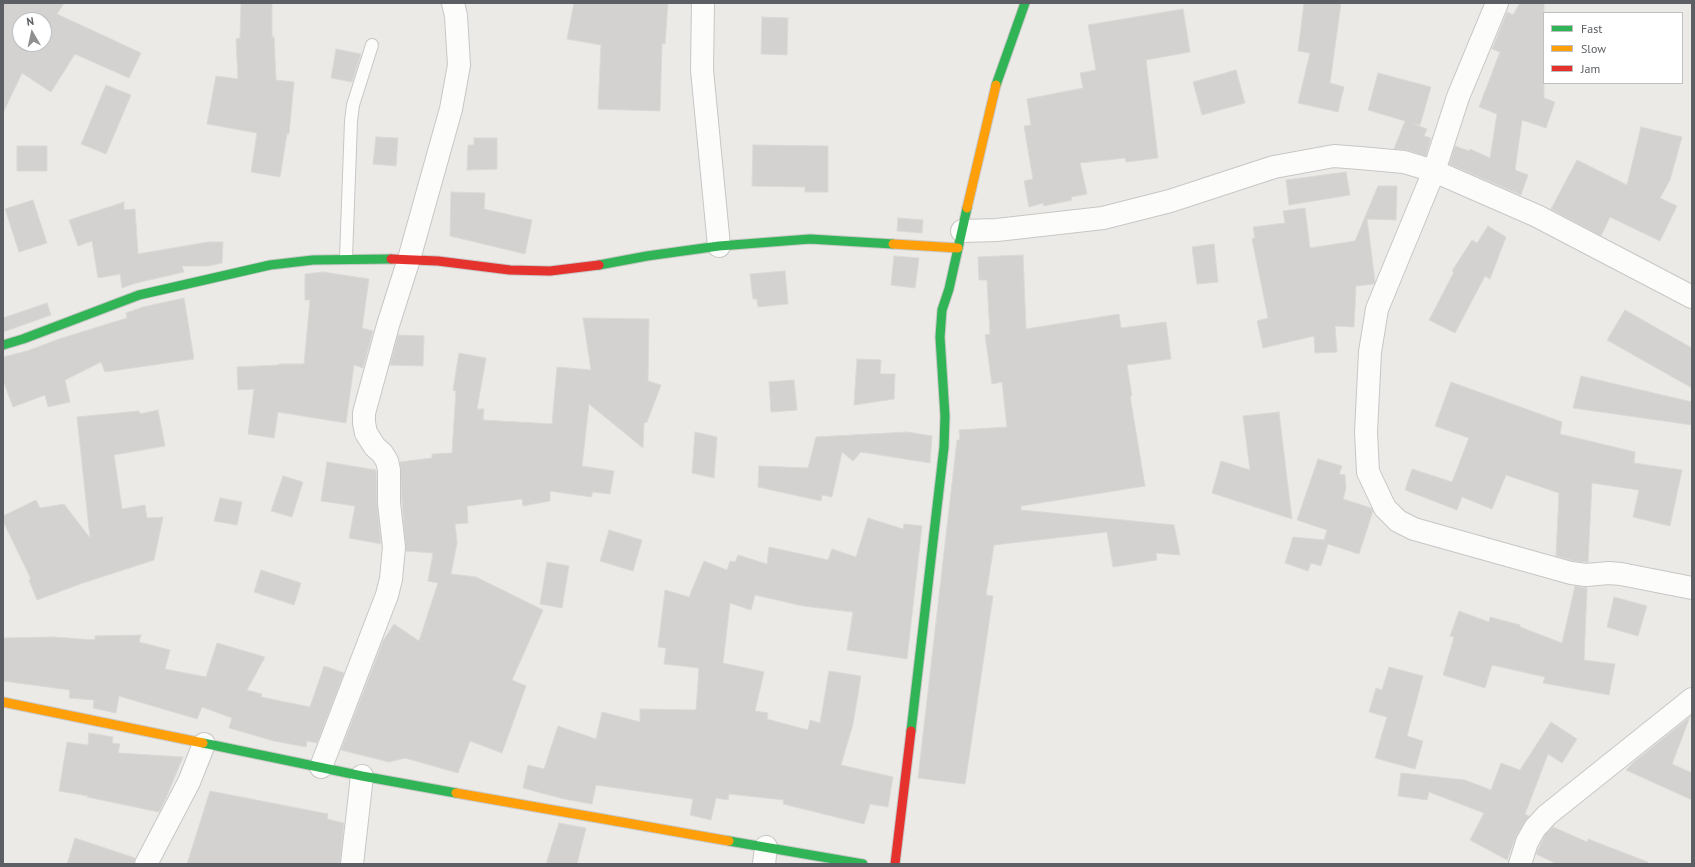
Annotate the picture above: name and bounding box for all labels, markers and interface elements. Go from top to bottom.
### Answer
north arrow [12,12,52,52]
legend [1543,12,1683,84]
text: N [26,14,35,29]
text: Fast [1581,21,1602,36]
text: Slow [1581,41,1606,56]
text: Jam [1581,61,1600,76]

